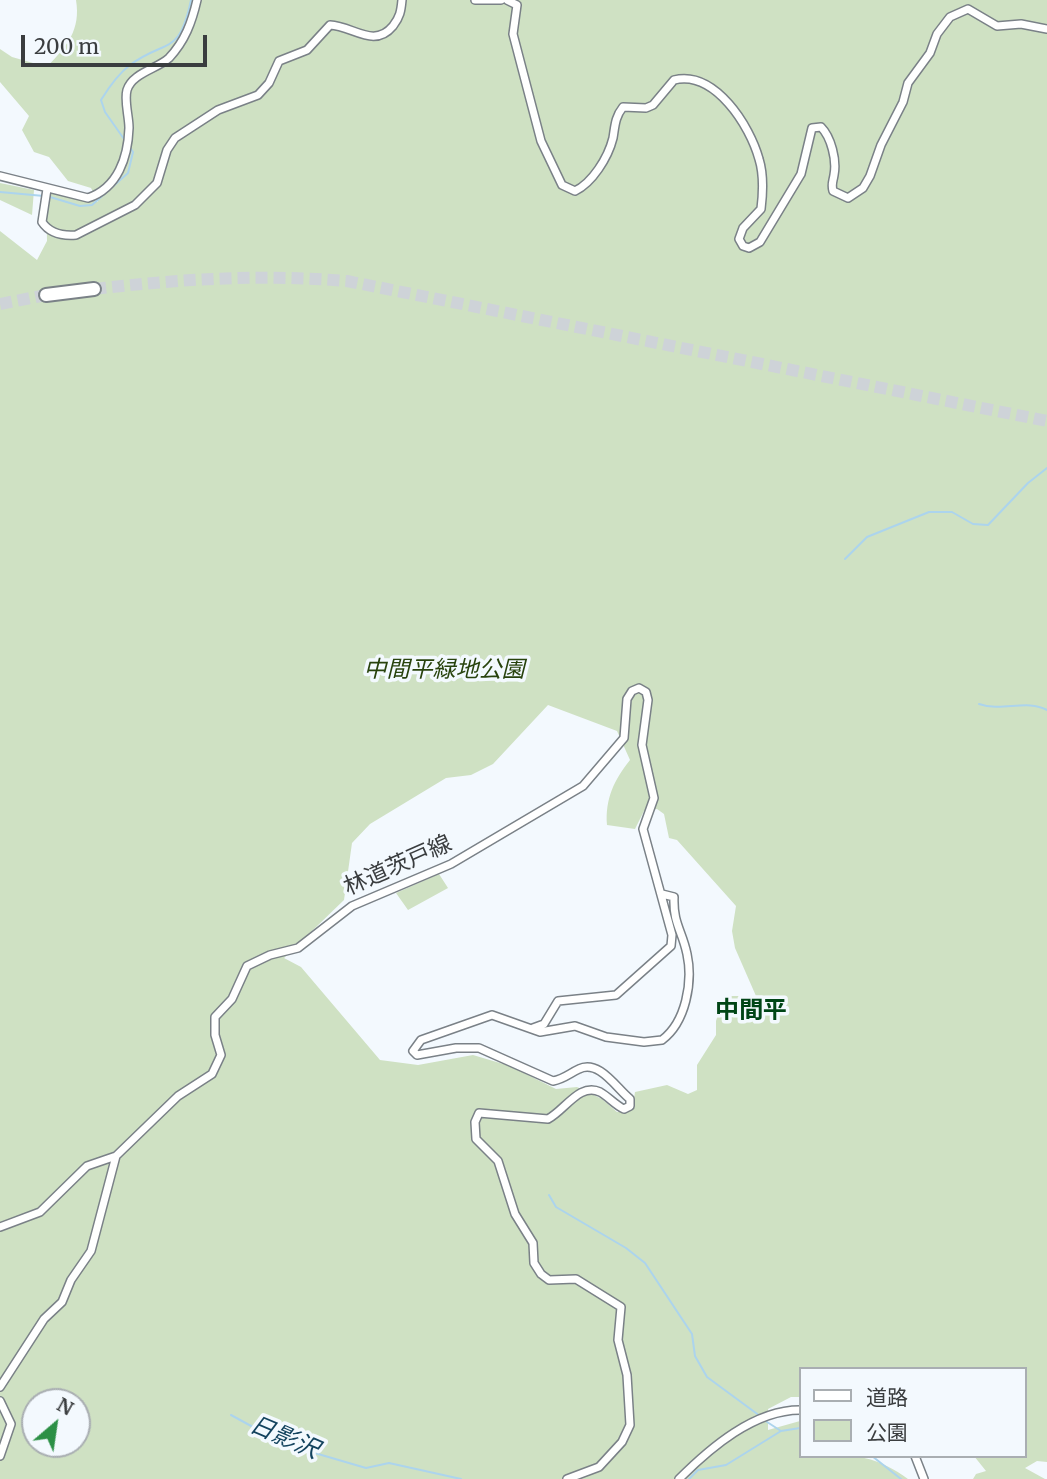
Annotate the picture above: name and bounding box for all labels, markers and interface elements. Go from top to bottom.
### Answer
scale bar [24,21,210,65]
text: 200 m [34,33,99,60]
park label: 中間平緑地公園 [364,656,524,684]
street label: 林道茨戸線 [340,830,456,902]
district label: 中間平 [715,997,787,1025]
legend [799,1367,1026,1458]
text: 道路 [866,1384,908,1411]
north arrow [21,1388,91,1458]
text: N [53,1392,78,1421]
water label: 日影沢 [245,1411,323,1465]
text: 公園 [866,1419,908,1446]

